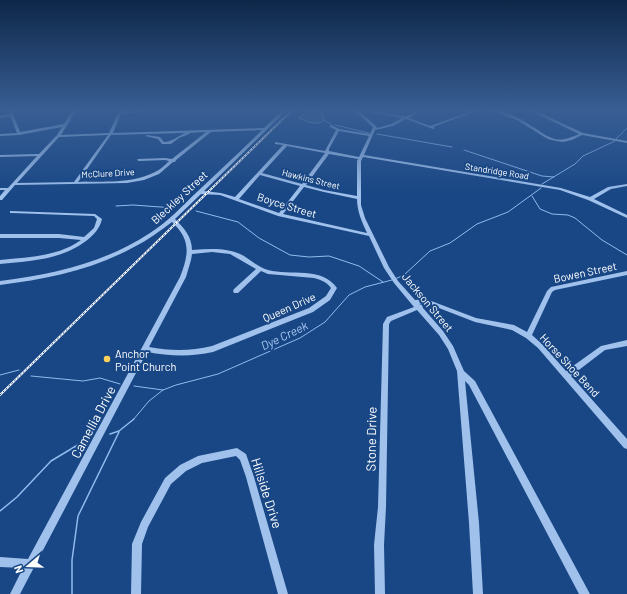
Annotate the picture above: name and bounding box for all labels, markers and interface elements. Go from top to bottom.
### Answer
street label: Standridge Road [464,161,530,181]
street label: McClure Drive [81,166,135,180]
street label: Hawkins Street [281,166,341,192]
street label: Bleckley Street [148,168,210,226]
street label: Boyce Street [256,190,318,220]
street label: Bowen Street [552,259,618,285]
street label: Jackson Street [400,270,456,334]
street label: Queen Drive [260,289,318,324]
water label: Dye Creek [258,318,310,352]
street label: Horse Shoe Bend [537,331,603,399]
place label: Anchor Point Church [115,347,176,373]
marker: Anchor Point Church [102,354,112,364]
street label: Camellia Drive [67,383,119,461]
street label: Stone Drive [362,406,380,471]
street label: Hillside Drive [248,456,286,530]
north arrow [8,546,48,586]
text: N [11,564,25,575]

